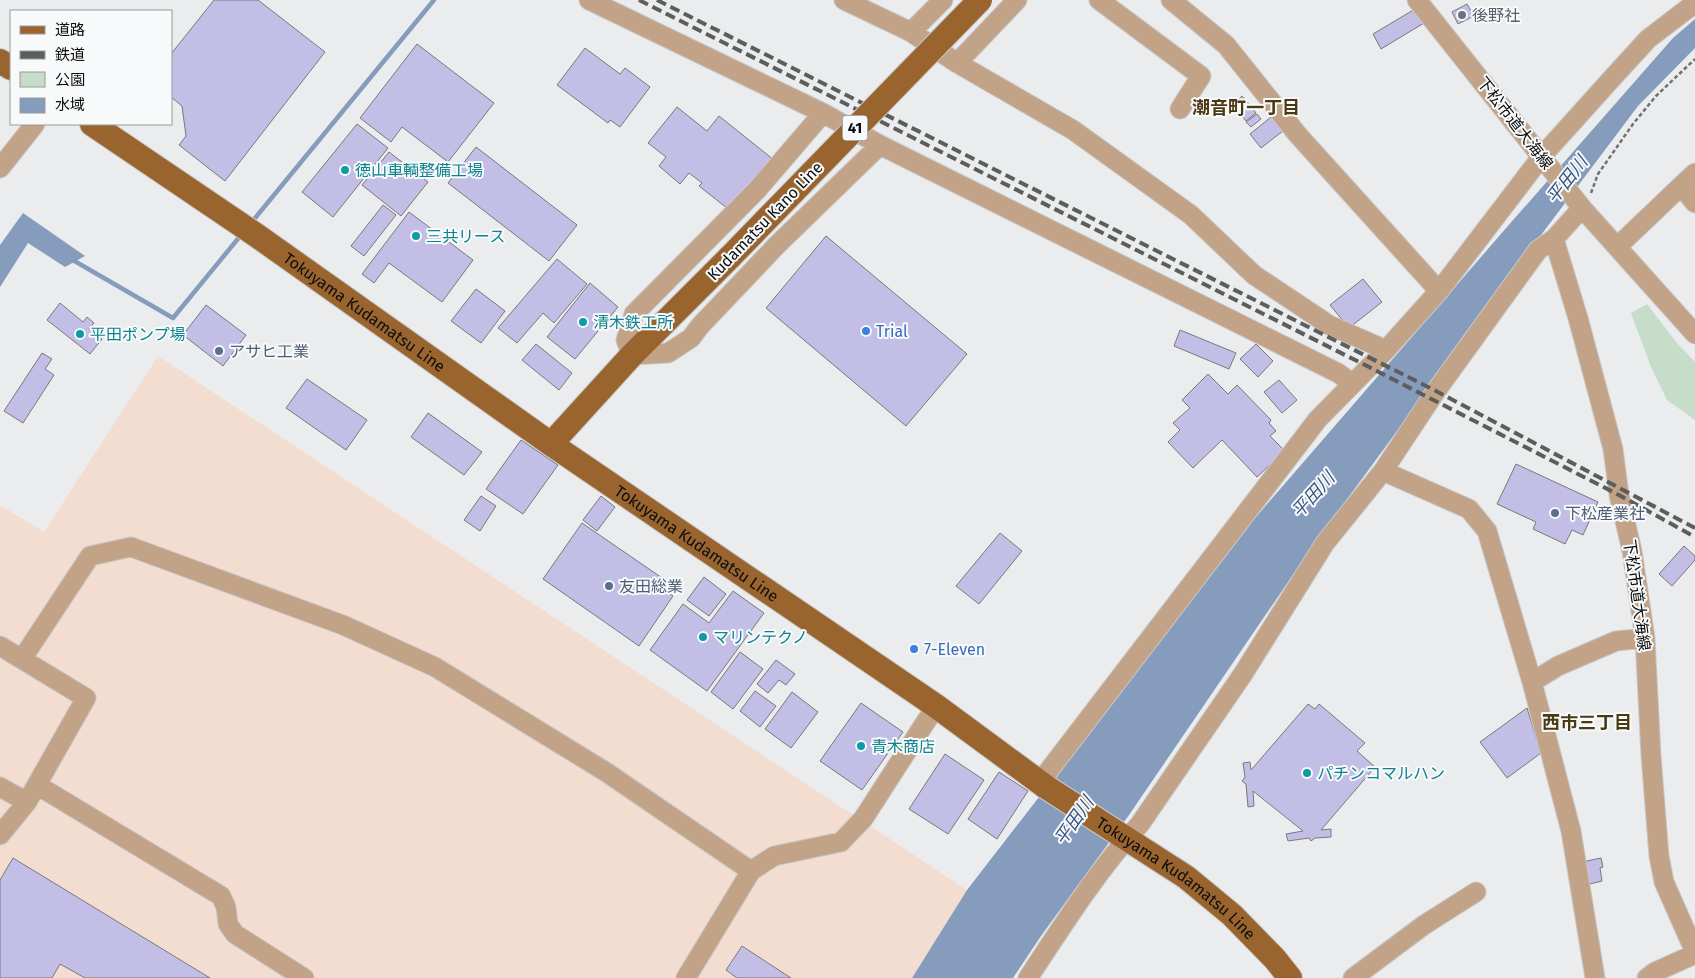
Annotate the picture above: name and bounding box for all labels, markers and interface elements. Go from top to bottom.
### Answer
place label: 後野社 [1472,6,1520,25]
marker: 後野社 [1456,9,1468,21]
legend [10,10,172,125]
text: 道路 [55,21,85,39]
text: 鉄道 [55,46,85,64]
text: 公園 [55,71,85,89]
street label: 下松市道大海線 [1473,73,1557,173]
text: 水域 [55,96,85,114]
district label: 潮音町一丁目 [1192,97,1300,119]
road number: 41 [842,116,868,140]
water label: 平田川 [1542,150,1594,208]
street label: Kudamatsu Kano Line [703,158,827,284]
place label: 徳山車輌整備工場 [355,161,483,180]
marker: 徳山車輌整備工場 [339,164,351,176]
place label: 三共リース [426,227,505,246]
marker: 三共リース [410,230,422,242]
street label: Tokuyama Kudamatsu Line [280,248,449,376]
place label: 清木鉄工所 [593,313,673,332]
marker: 清木鉄工所 [577,316,589,328]
place label: Trial [876,322,908,341]
place label: 平田ポンプ場 [90,325,186,344]
marker: Trial [860,325,872,337]
marker: 平田ポンプ場 [74,328,86,340]
place label: アサヒ工業 [229,342,309,361]
marker: アサヒ工業 [213,345,225,357]
water label: 平田川 [1287,466,1341,522]
street label: Tokuyama Kudamatsu Line [611,481,782,606]
place label: 下松産業社 [1565,504,1645,523]
marker: 下松産業社 [1549,507,1561,519]
street label: 下松市道大海線 [1620,538,1654,652]
place label: 友田総業 [619,577,683,596]
marker: 友田総業 [603,580,615,592]
place label: マリンテクノ [713,628,808,647]
marker: マリンテクノ [697,631,709,643]
place label: 7-Eleven [924,640,985,659]
marker: 7-Eleven [908,643,920,655]
district label: 西市三丁目 [1542,712,1632,734]
place label: 青木商店 [871,737,935,756]
marker: 青木商店 [855,740,867,752]
place label: パチンコマルハン [1317,764,1445,783]
marker: パチンコマルハン [1301,767,1313,779]
water label: 平田川 [1050,791,1100,849]
street label: Tokuyama Kudamatsu Line [1093,813,1260,943]

